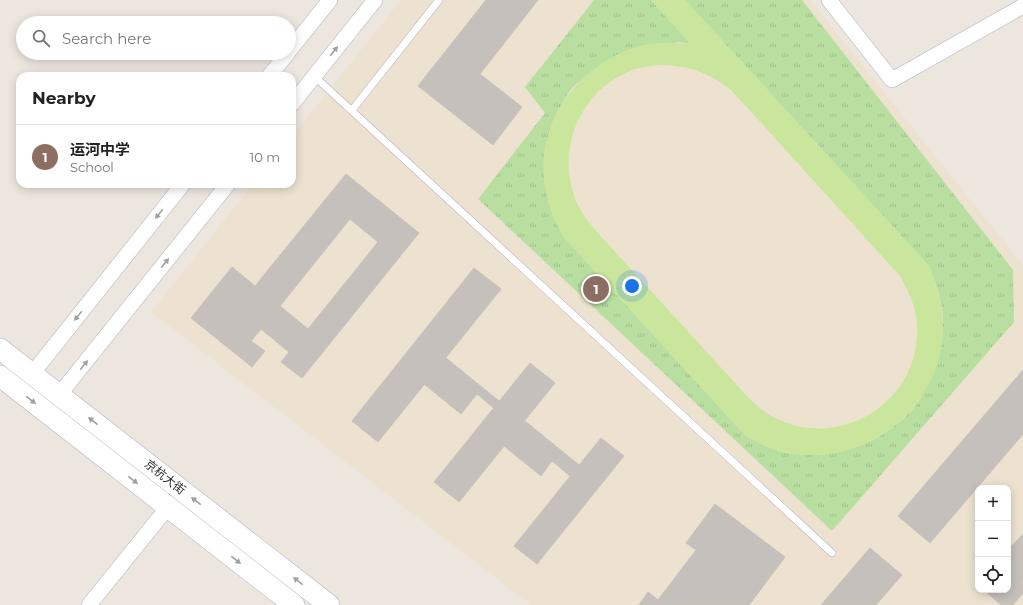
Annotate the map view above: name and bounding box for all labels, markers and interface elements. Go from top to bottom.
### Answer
search box [16,16,296,60]
icon: search [30,27,52,49]
text: Search here [62,29,151,48]
one-way arrow [329,46,338,57]
text: Nearby [32,88,96,108]
text: 运河中学 [70,140,130,159]
text: 1 [42,149,48,165]
text: 10 m [250,149,280,165]
text: School [70,159,114,175]
one-way arrow [154,209,163,220]
one-way arrow [161,258,169,269]
pin: 1 [583,274,609,304]
your location [622,276,642,296]
one-way arrow [73,311,82,322]
one-way arrow [79,359,88,370]
one-way arrow [25,396,36,405]
one-way arrow [88,417,99,426]
street label: 京杭大街 [142,456,189,497]
one-way arrow [128,476,139,484]
map controls [975,485,1011,593]
button: + [975,485,1011,521]
one-way arrow [190,497,201,506]
button: − [975,521,1011,557]
one-way arrow [231,556,242,564]
button: locate [975,557,1011,593]
one-way arrow [293,577,304,585]

